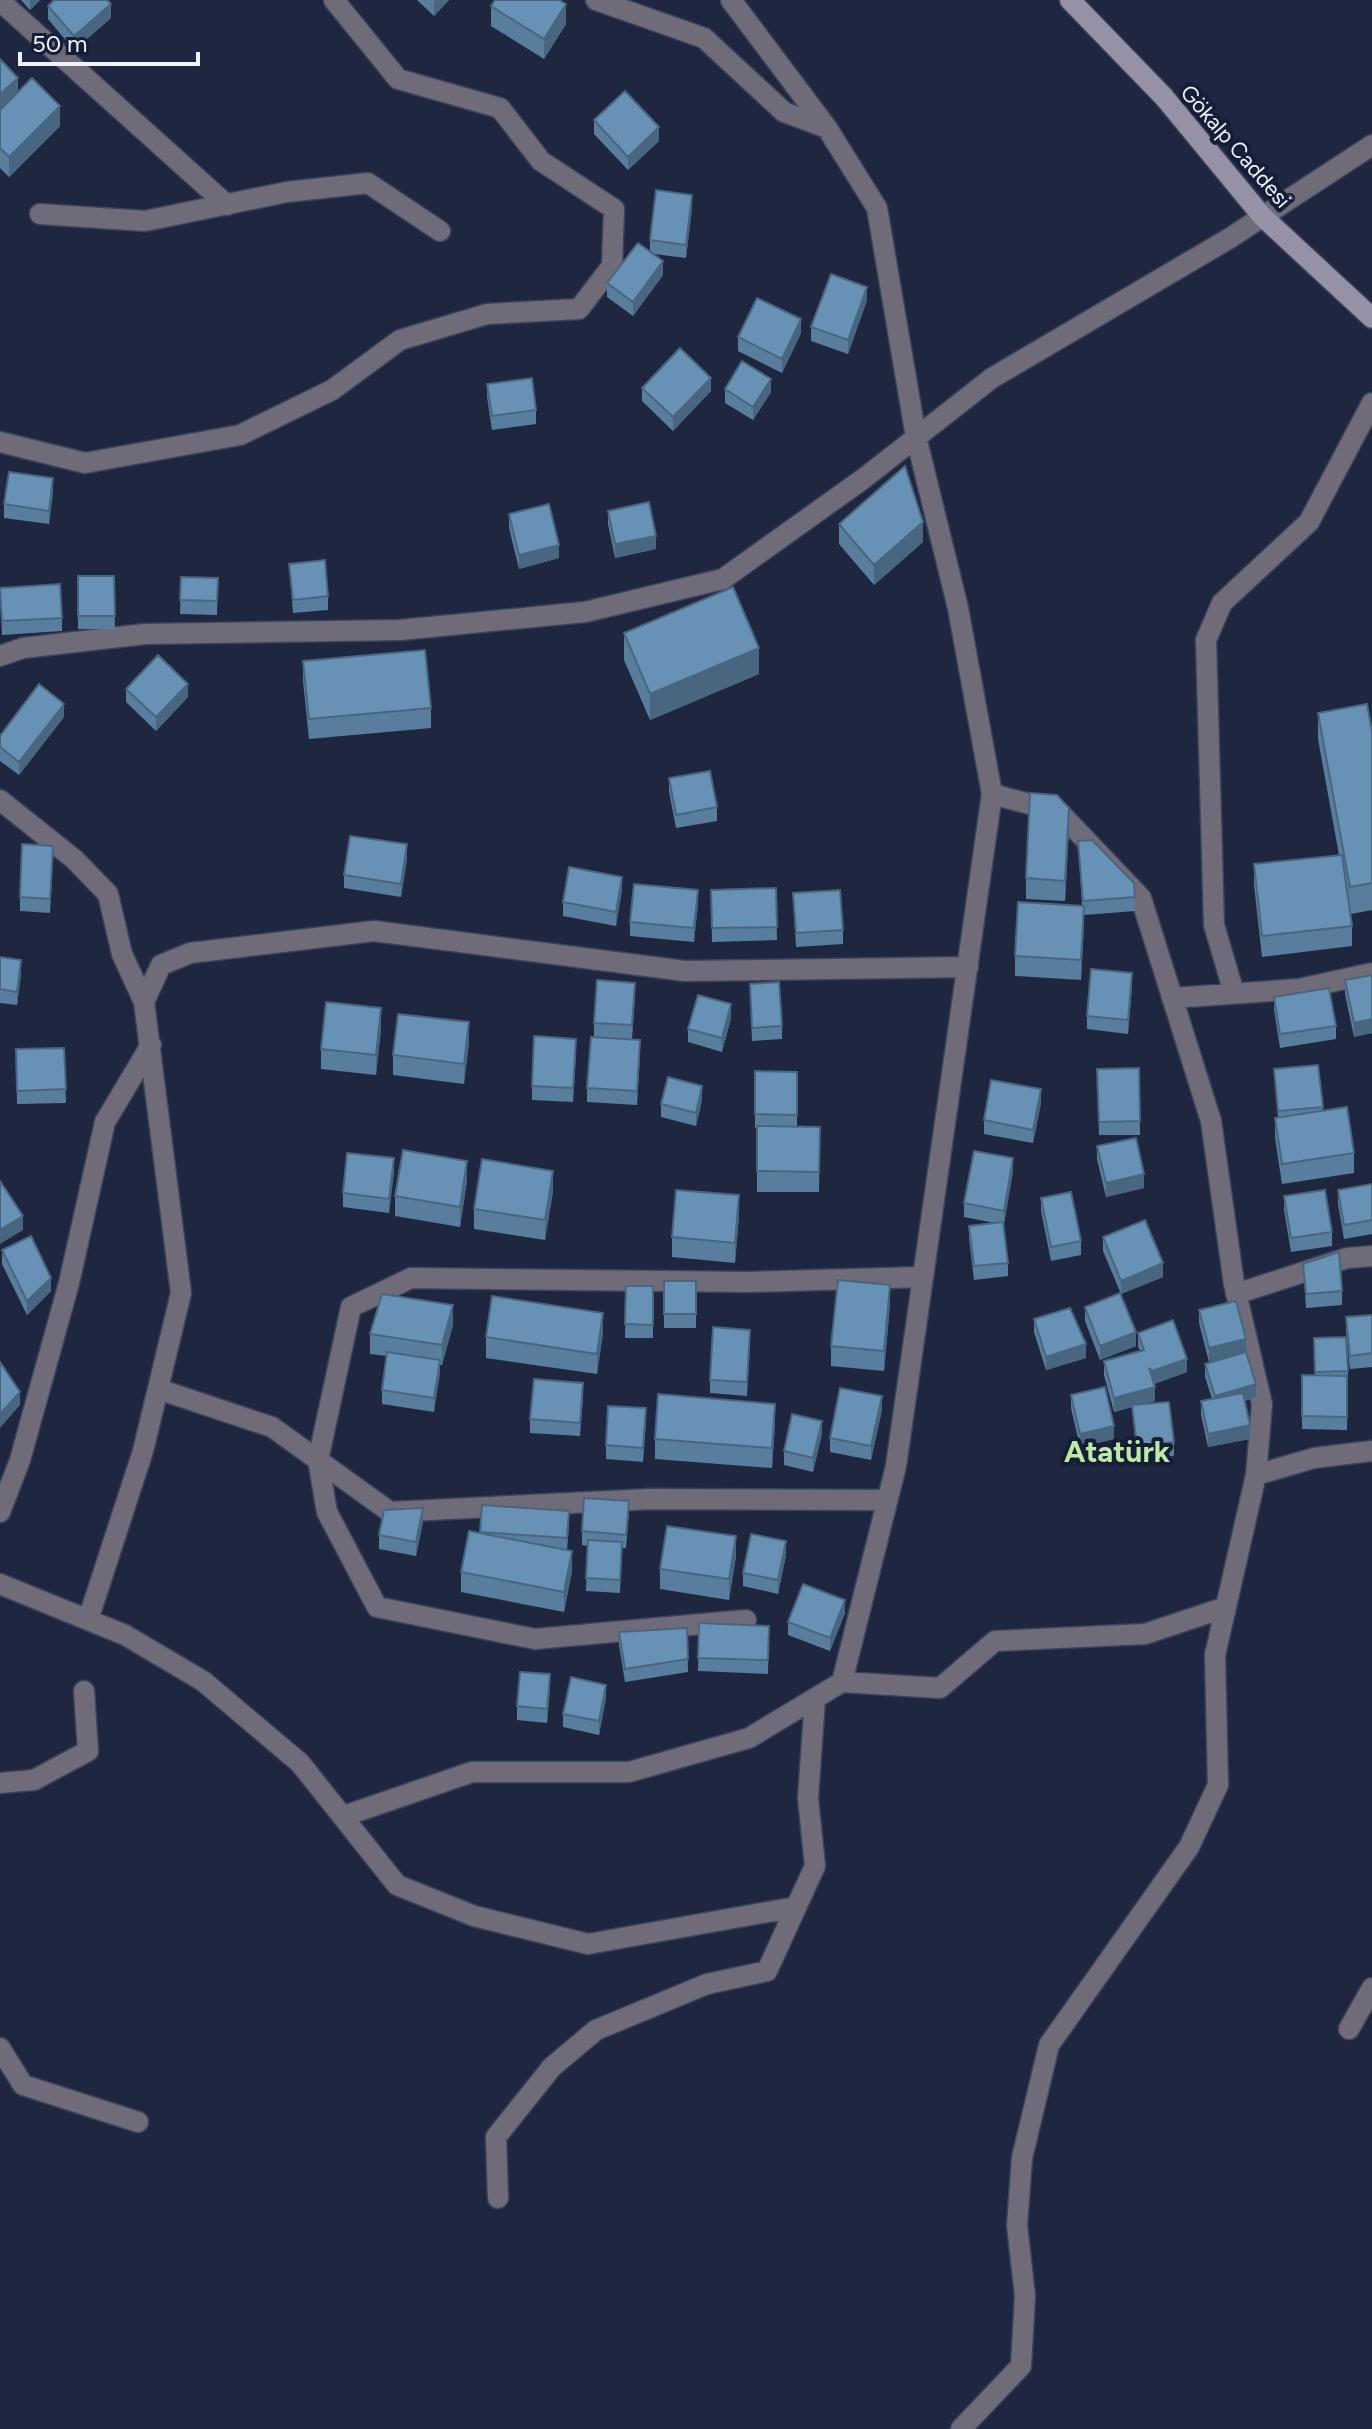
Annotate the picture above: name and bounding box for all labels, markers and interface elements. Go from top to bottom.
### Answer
scale bar [20,16,198,66]
text: 50 m [32,29,88,58]
street label: Gökalp Caddesi [1175,79,1297,214]
district label: Atatürk [1064,1433,1170,1470]

